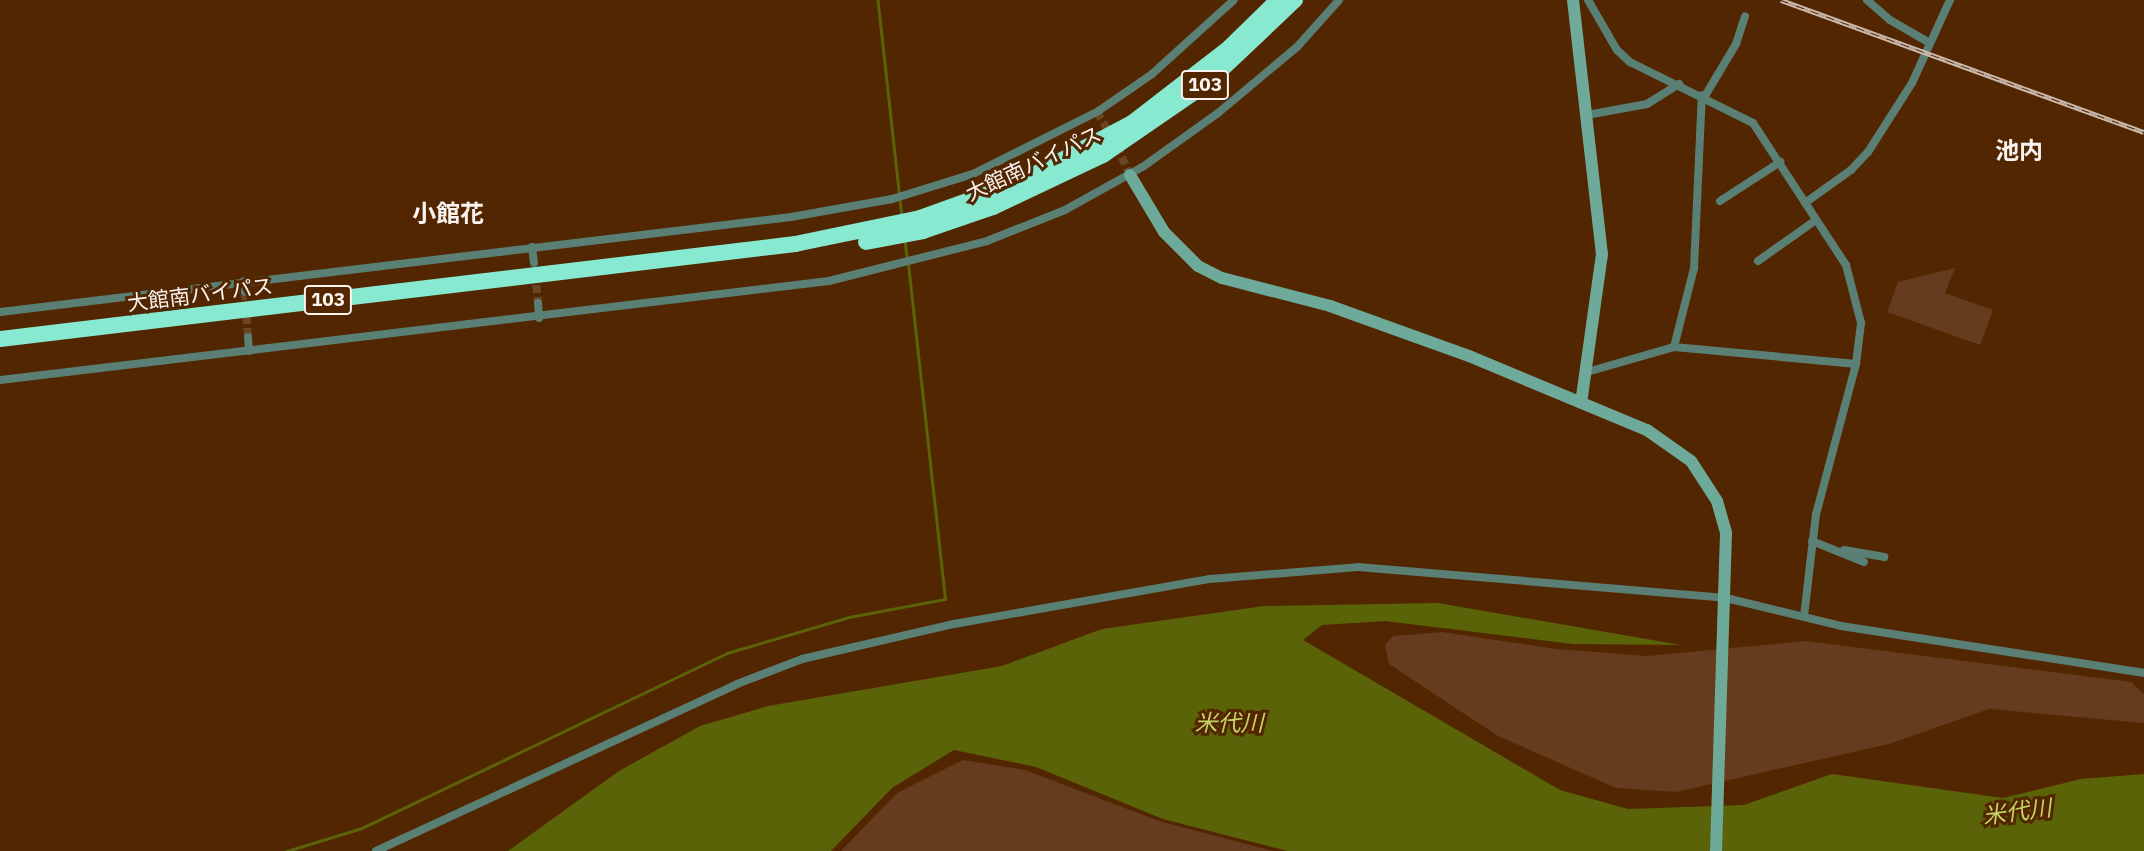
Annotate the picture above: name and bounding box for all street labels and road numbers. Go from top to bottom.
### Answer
road number: 103 [1180,69,1230,100]
street label: 大館南バイパス [961,121,1105,205]
street label: 大館南バイパス [126,273,274,315]
road number: 103 [304,284,352,316]

